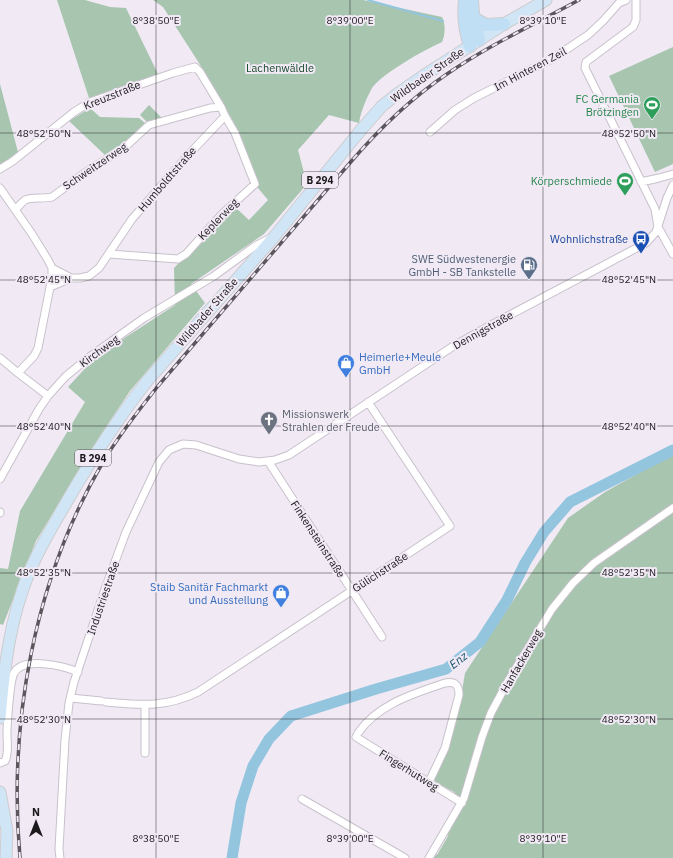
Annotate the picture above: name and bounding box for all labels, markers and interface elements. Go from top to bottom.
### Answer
text: 8°38'50"E [132,14,180,27]
text: 8°39'00"E [326,14,374,27]
text: 8°39'10"E [519,14,567,27]
street label: Wildbader Straße [388,44,466,106]
street label: Im Hinteren Zeil [491,44,569,94]
park label: Lachenwäldle [246,61,314,75]
street label: Kreuzstraße [81,77,143,113]
place label: FC Germania Brötzingen [576,92,639,119]
sports icon: FC Germania Brötzingen [642,95,662,120]
text: 48°52'50"N [17,127,71,140]
text: 48°52'50"N [602,127,656,140]
street label: Schweitzerweg [60,139,130,193]
street label: Humboldtstraße [135,144,199,214]
sports icon: Körperschmiede [615,171,635,196]
road number: B 294 [302,172,338,188]
place label: Körperschmiede [531,174,612,188]
street label: Keplerweg [195,195,241,243]
bus stop icon: Wohnlichstraße [631,229,651,254]
place label: Wohnlichstraße [550,232,628,246]
place label: SWE Südwestenergie GmbH - SB Tankstelle [408,252,516,279]
fuel station icon: SWE Südwestenergie GmbH - SB Tankstelle [519,255,539,280]
text: 48°52'45"N [17,273,71,286]
text: 48°52'45"N [602,273,656,286]
street label: Wildbader Straße [173,275,241,349]
street label: Dennigstraße [450,308,516,352]
street label: Kirchweg [76,332,122,370]
place label: Heimerle+Meule GmbH [359,350,441,377]
shop icon: Heimerle+Meule GmbH [336,353,356,378]
place label: Missionswerk Strahlen der Freude [282,407,380,434]
church icon: Missionswerk Strahlen der Freude [259,410,279,435]
text: 48°52'40"N [17,420,71,433]
text: 48°52'40"N [602,420,656,433]
road number: B 294 [75,450,111,466]
street label: Finkensteinstraße [288,498,348,580]
street label: Gülichstraße [350,549,410,595]
street label: Industriestraße [84,559,122,637]
text: 48°52'35"N [17,566,71,579]
text: 48°52'35"N [602,566,656,579]
place label: Staib Sanitär Fachmarkt und Ausstellung [150,580,268,607]
shop icon: Staib Sanitär Fachmarkt und Ausstellung [271,583,291,608]
street label: Hanfackerweg [497,627,545,695]
water label: Enz [446,648,471,672]
text: 48°52'30"N [17,713,71,726]
text: 48°52'30"N [602,713,656,726]
street label: Fingerhutweg [377,746,442,794]
north arrow [16,802,56,842]
text: N [32,805,40,819]
text: 8°38'50"E [132,832,180,845]
text: 8°39'00"E [326,832,374,845]
text: 8°39'10"E [519,832,567,845]

